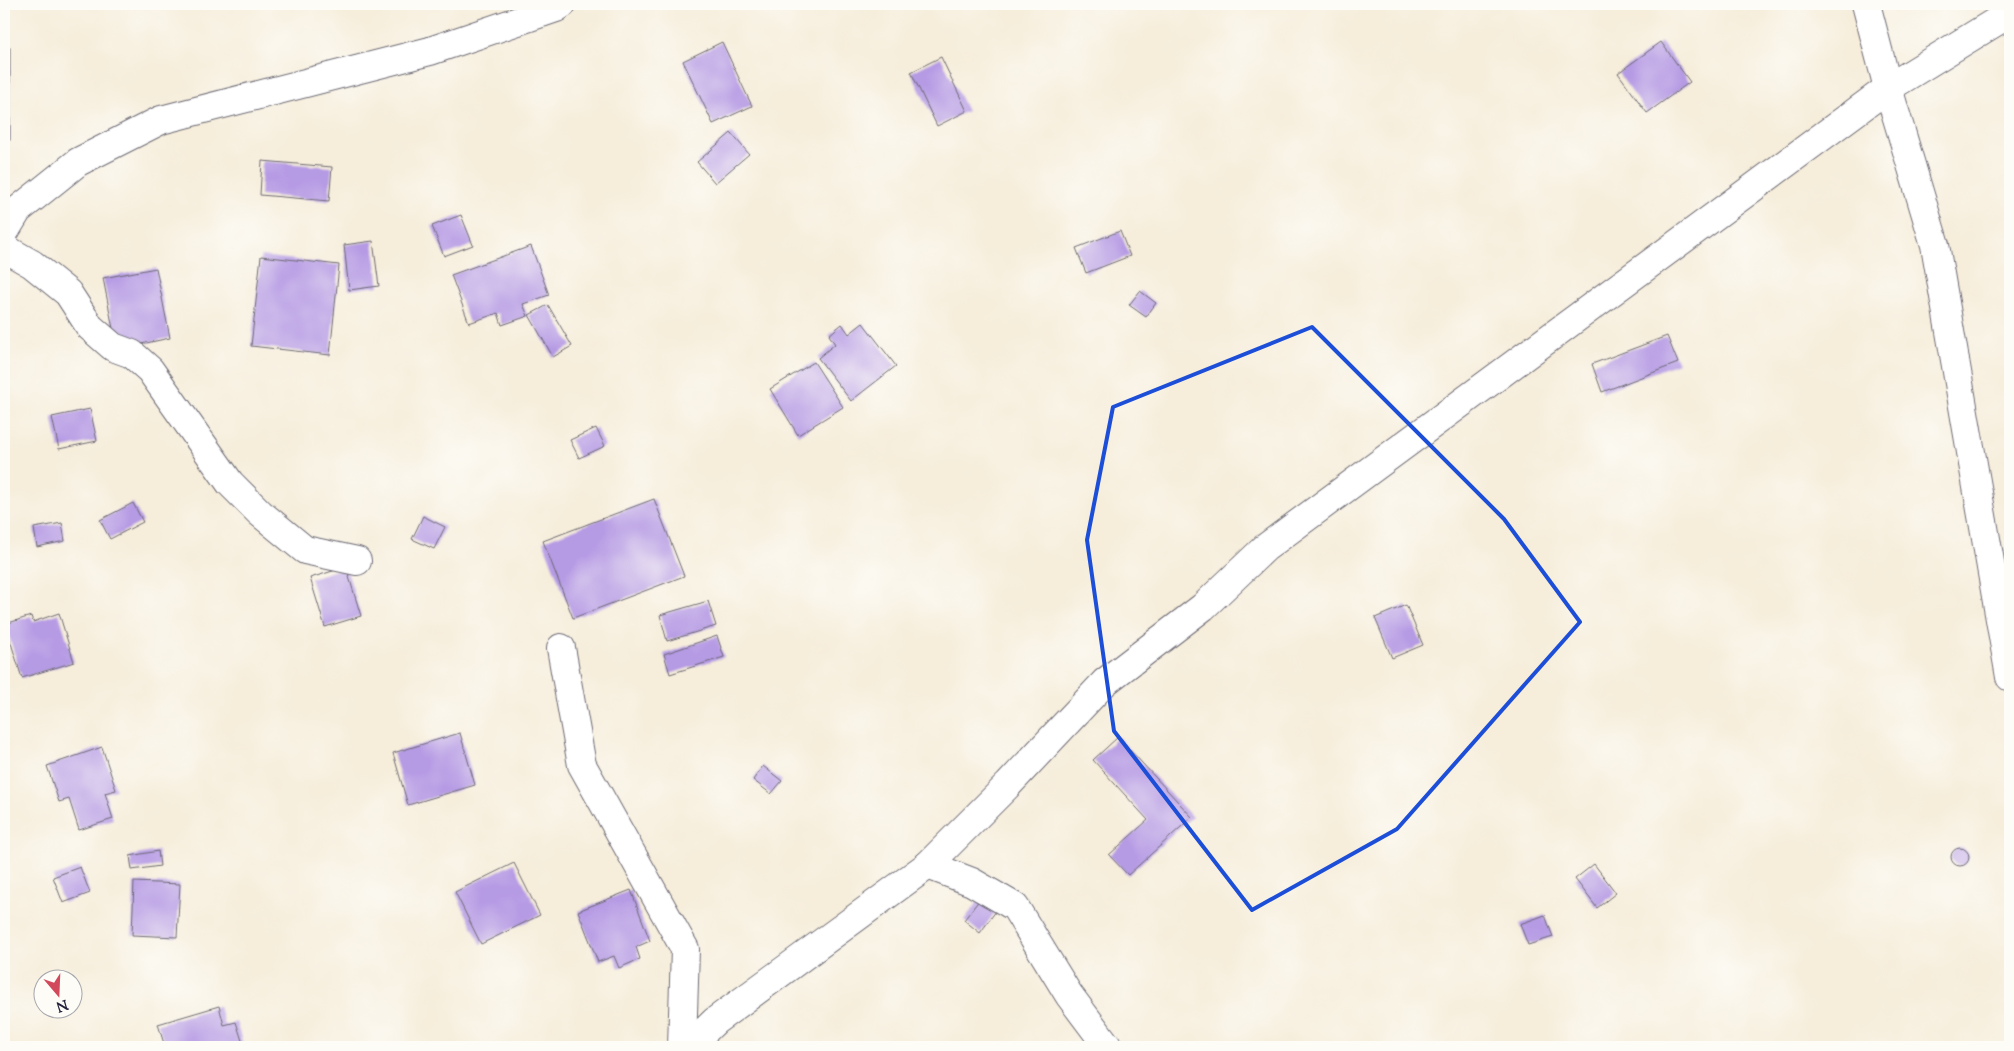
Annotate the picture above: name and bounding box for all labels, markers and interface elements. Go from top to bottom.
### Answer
north arrow [32,968,82,1018]
text: N [53,993,70,1016]

